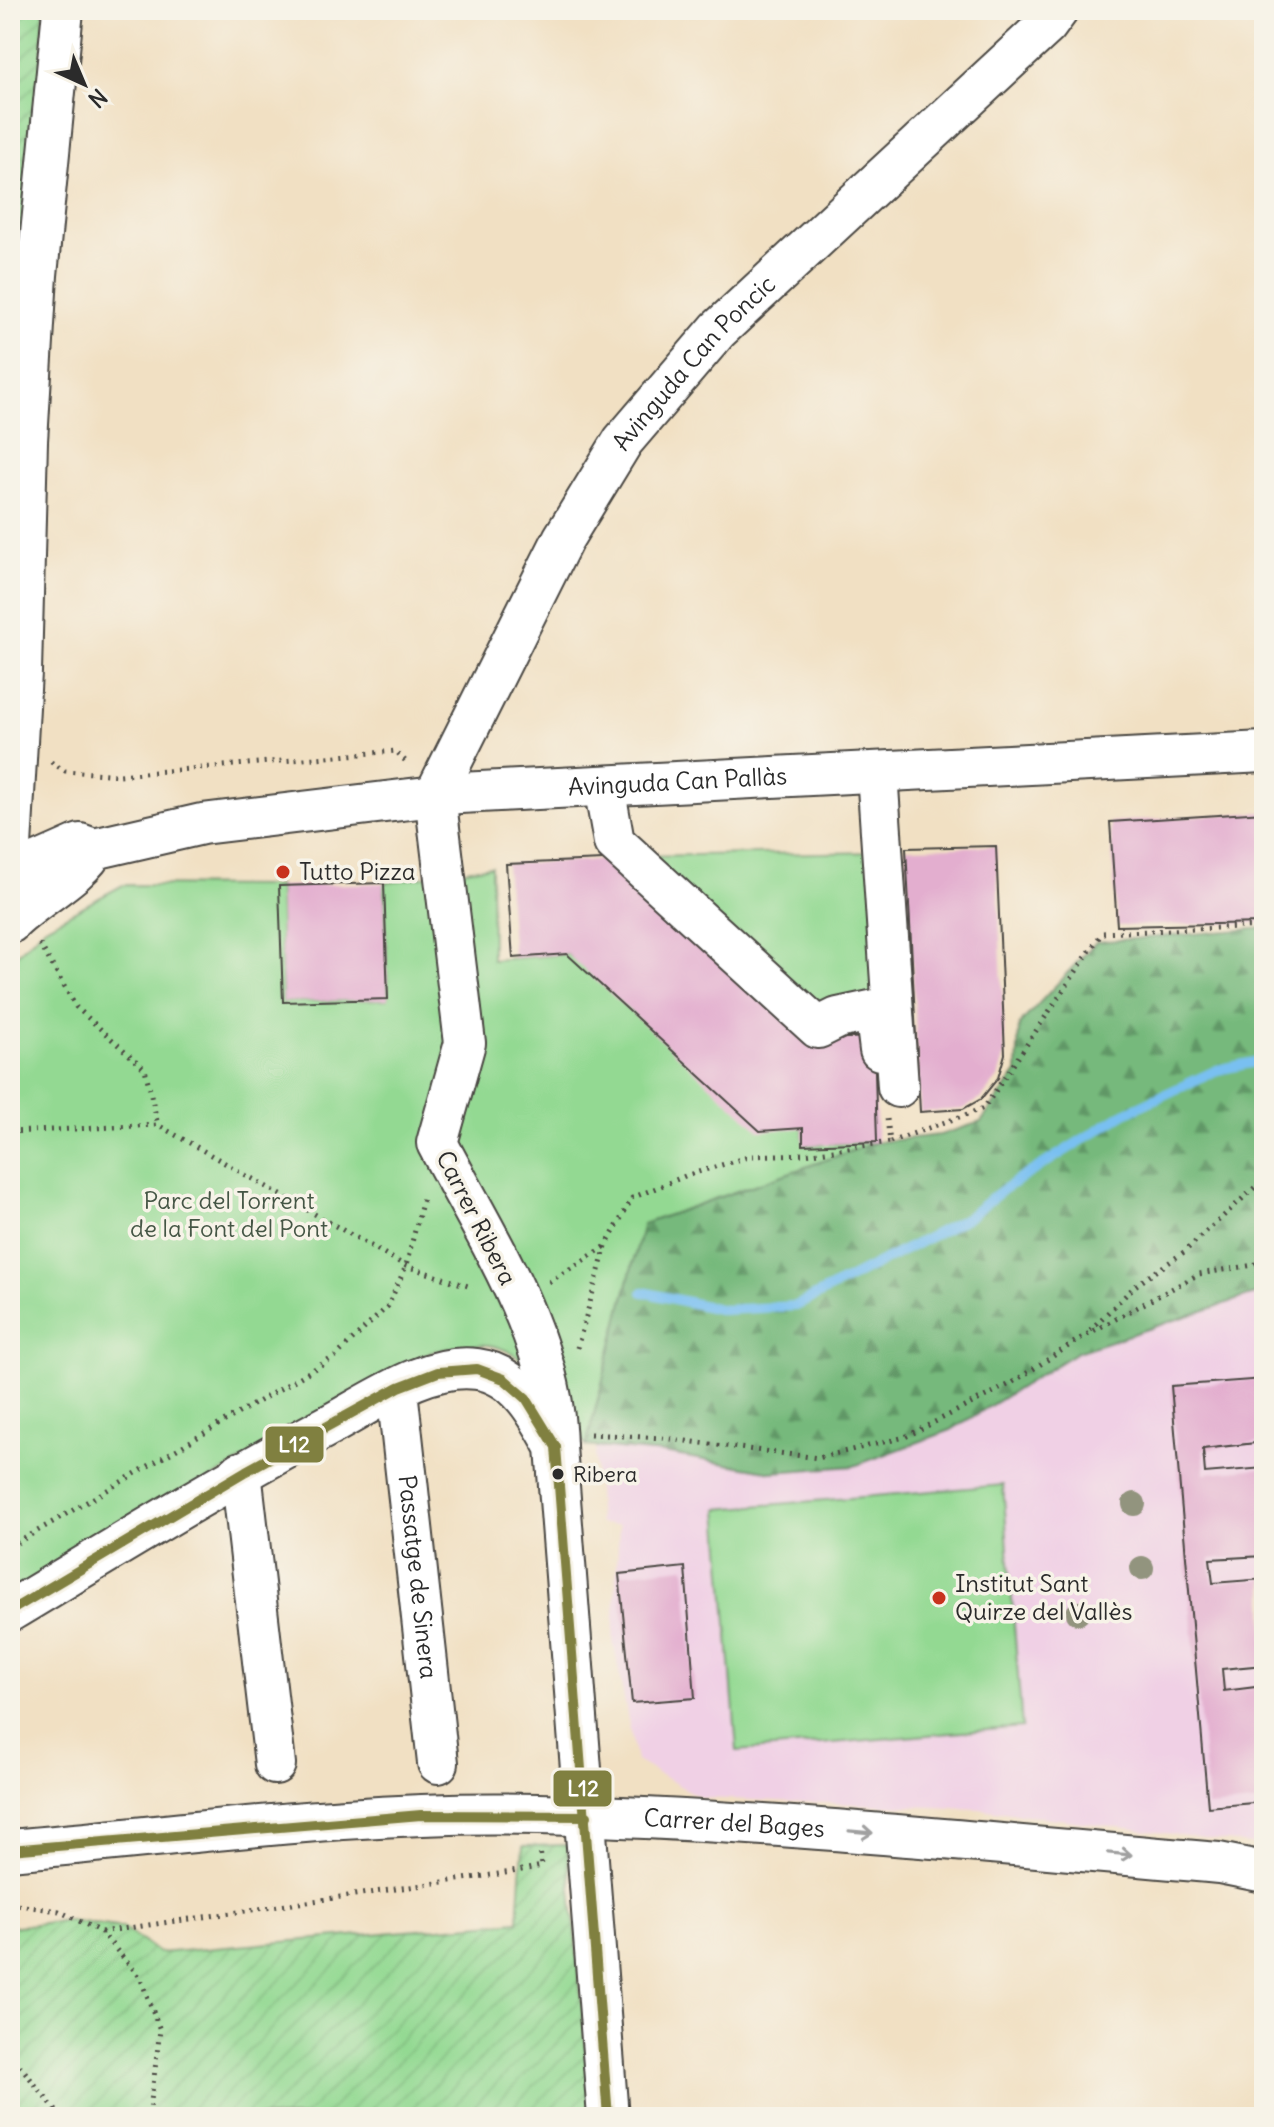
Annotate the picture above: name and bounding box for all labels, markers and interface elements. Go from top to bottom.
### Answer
north arrow [44,44,124,124]
text: N [83,83,113,114]
street label: Avinguda Can Poncic [605,269,781,455]
street label: Avinguda Can Pallàs [567,760,788,801]
place label: Tutto Pizza [299,856,416,886]
marker: Tutto Pizza [274,863,292,881]
street label: Carrer Ribera [430,1145,524,1290]
park label: Parc del Torrent de la Font del Pont [130,1185,328,1243]
line badge: L12 [264,1425,325,1464]
text: L12 [278,1430,310,1458]
place label: Ribera [573,1460,637,1488]
marker: Ribera [550,1466,566,1482]
street label: Passatge de Sinera [392,1473,445,1680]
place label: Institut Sant Quirze del Vallès [955,1568,1132,1626]
marker: Institut Sant Quirze del Vallès [930,1589,948,1607]
line badge: L12 [552,1769,613,1808]
text: L12 [567,1774,599,1802]
street label: Carrer del Bages [643,1802,826,1843]
one-way arrow [847,1825,874,1840]
one-way arrow [1106,1847,1133,1862]

